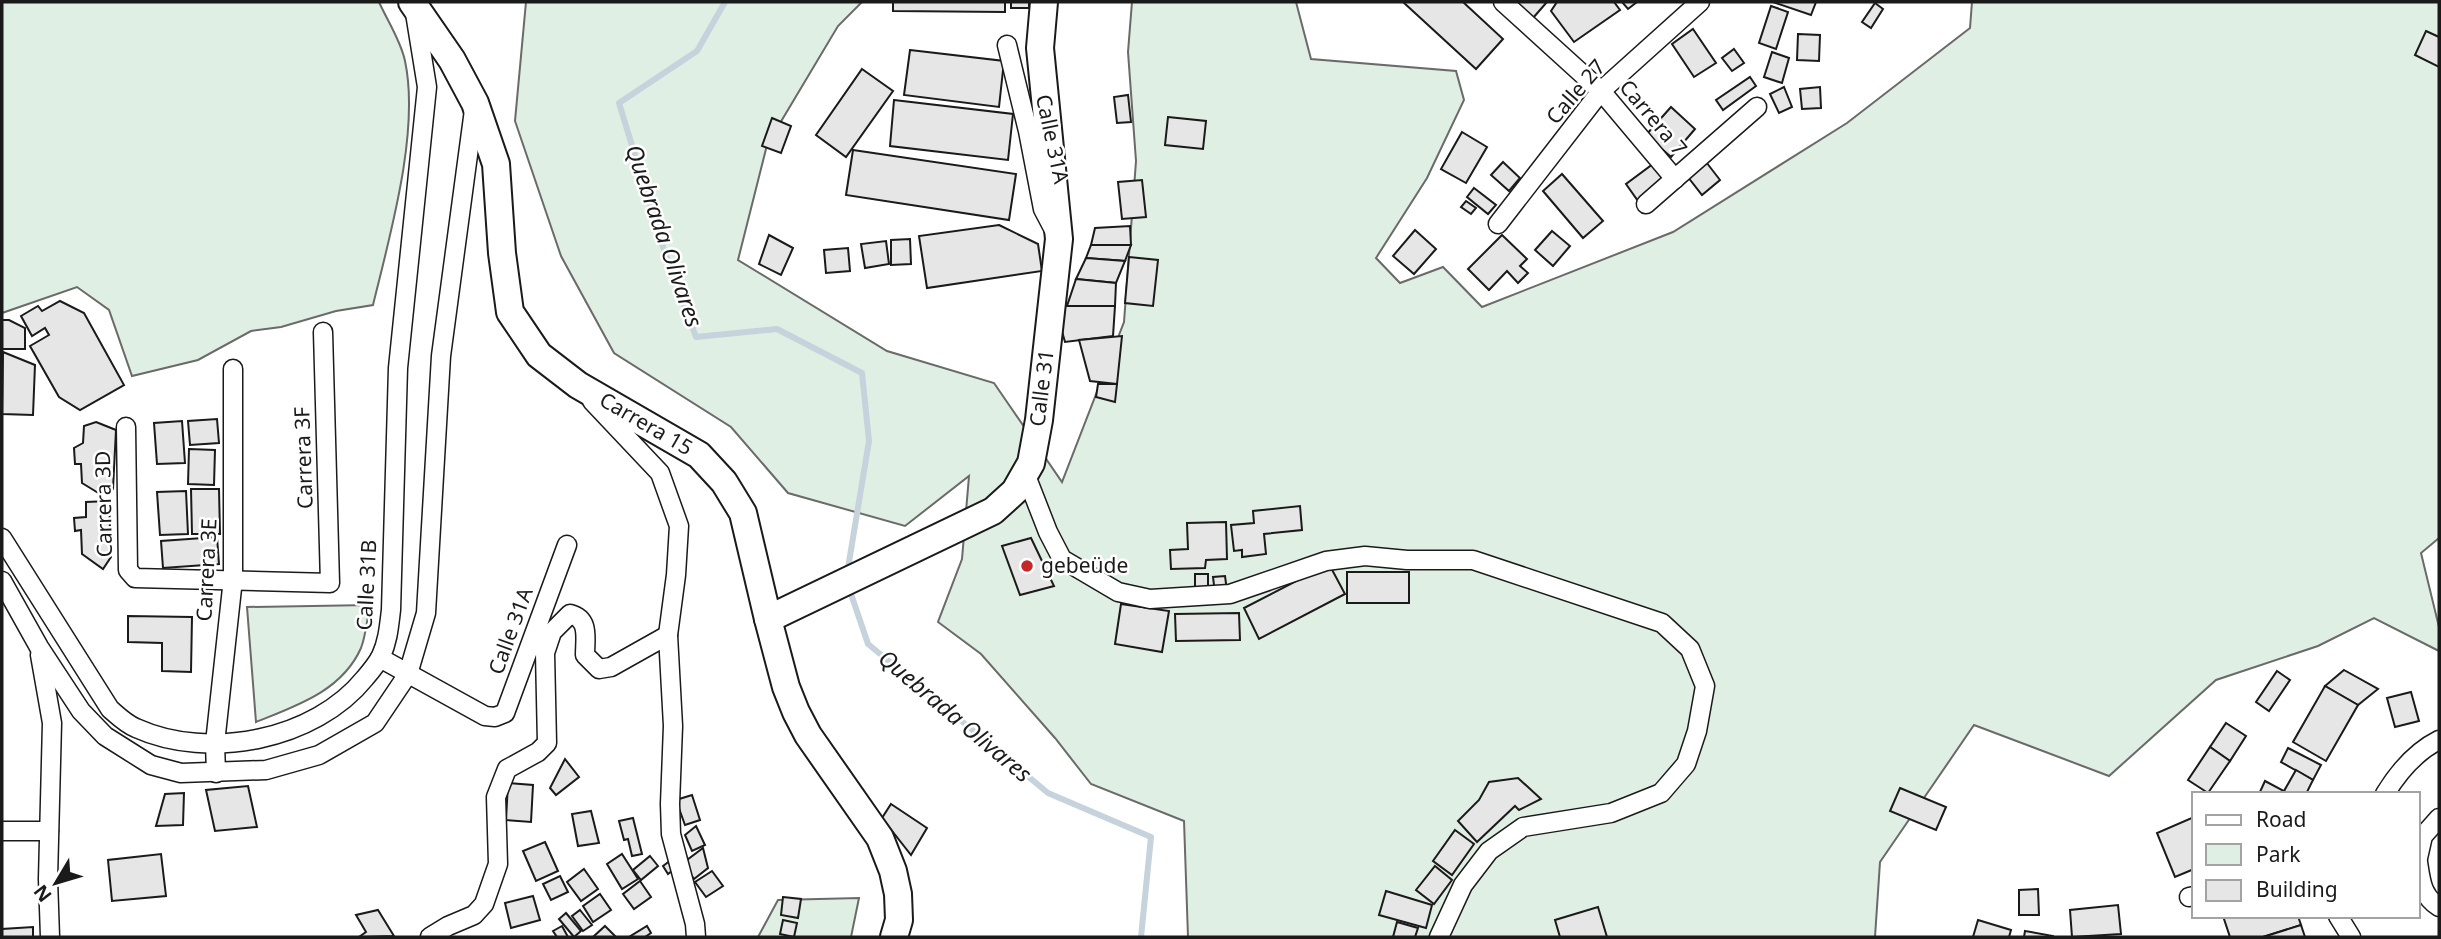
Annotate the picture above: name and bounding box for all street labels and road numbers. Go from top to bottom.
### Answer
street label: Calle 27 [1539,53,1611,130]
street label: Carrera 7 [1614,73,1694,161]
street label: Calle 31A [1030,92,1076,187]
street label: Calle 31 [1022,348,1060,428]
street label: Carrera 15 [595,385,698,461]
street label: Carrera 3F [287,406,319,510]
street label: Carrera 3D [88,450,118,558]
street label: Carrera 3E [189,518,223,622]
street label: Calle 31B [350,539,382,631]
street label: Calle 31A [481,583,539,678]

